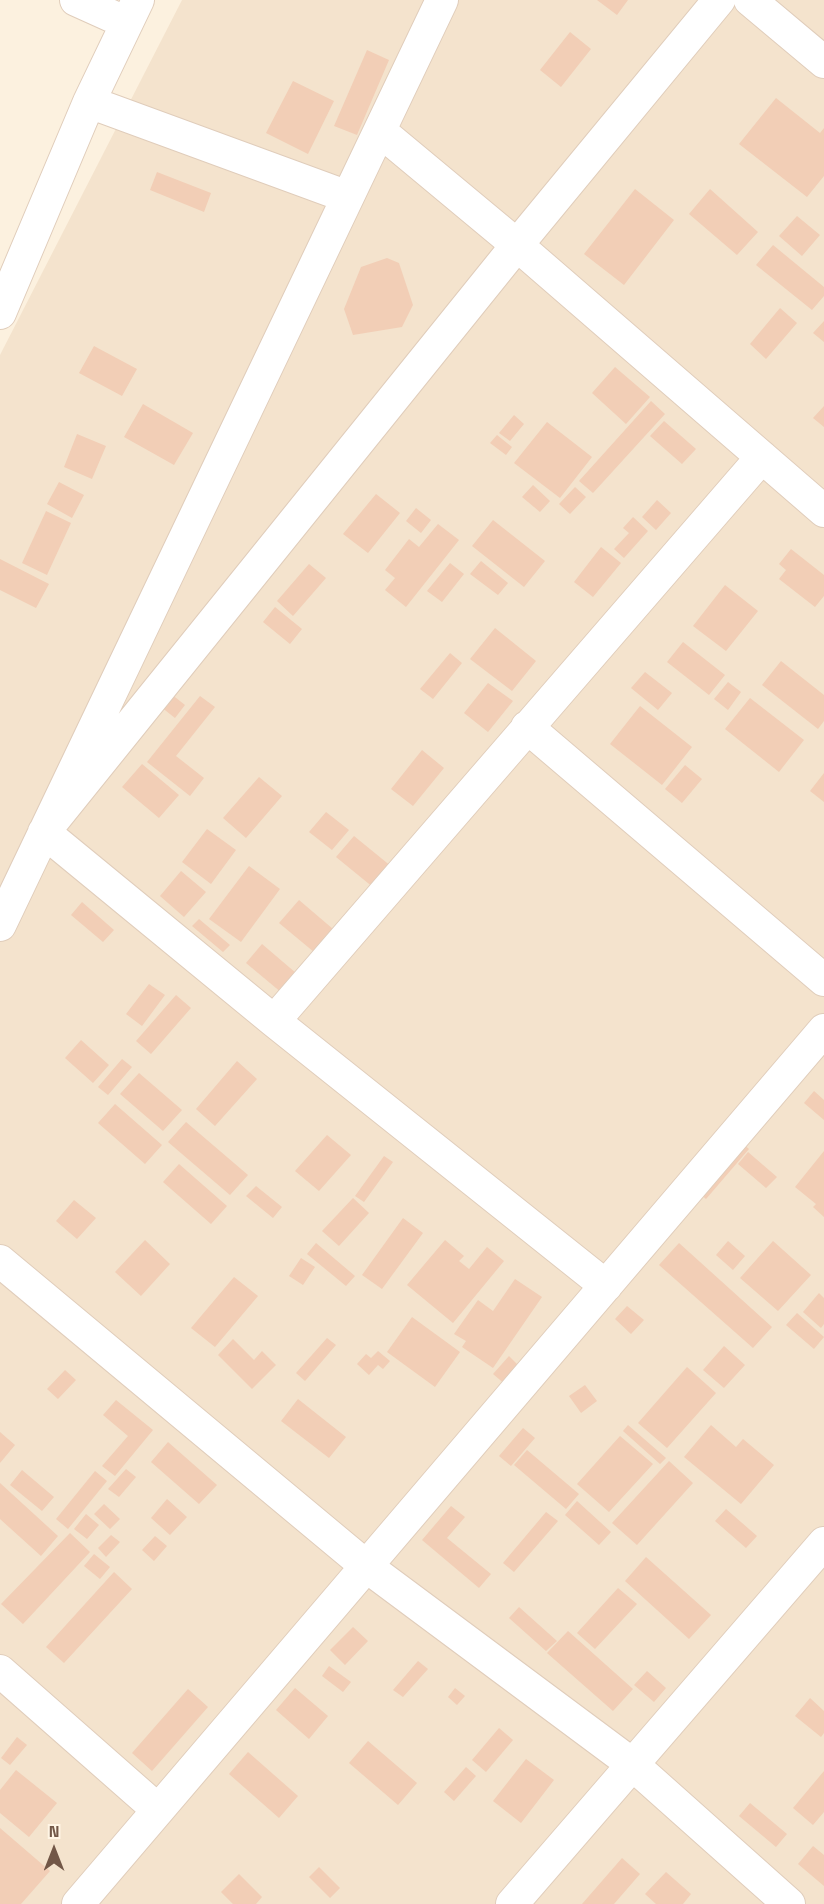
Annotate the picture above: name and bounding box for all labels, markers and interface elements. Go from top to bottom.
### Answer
north arrow [24,1820,84,1880]
text: N [49,1821,59,1842]

